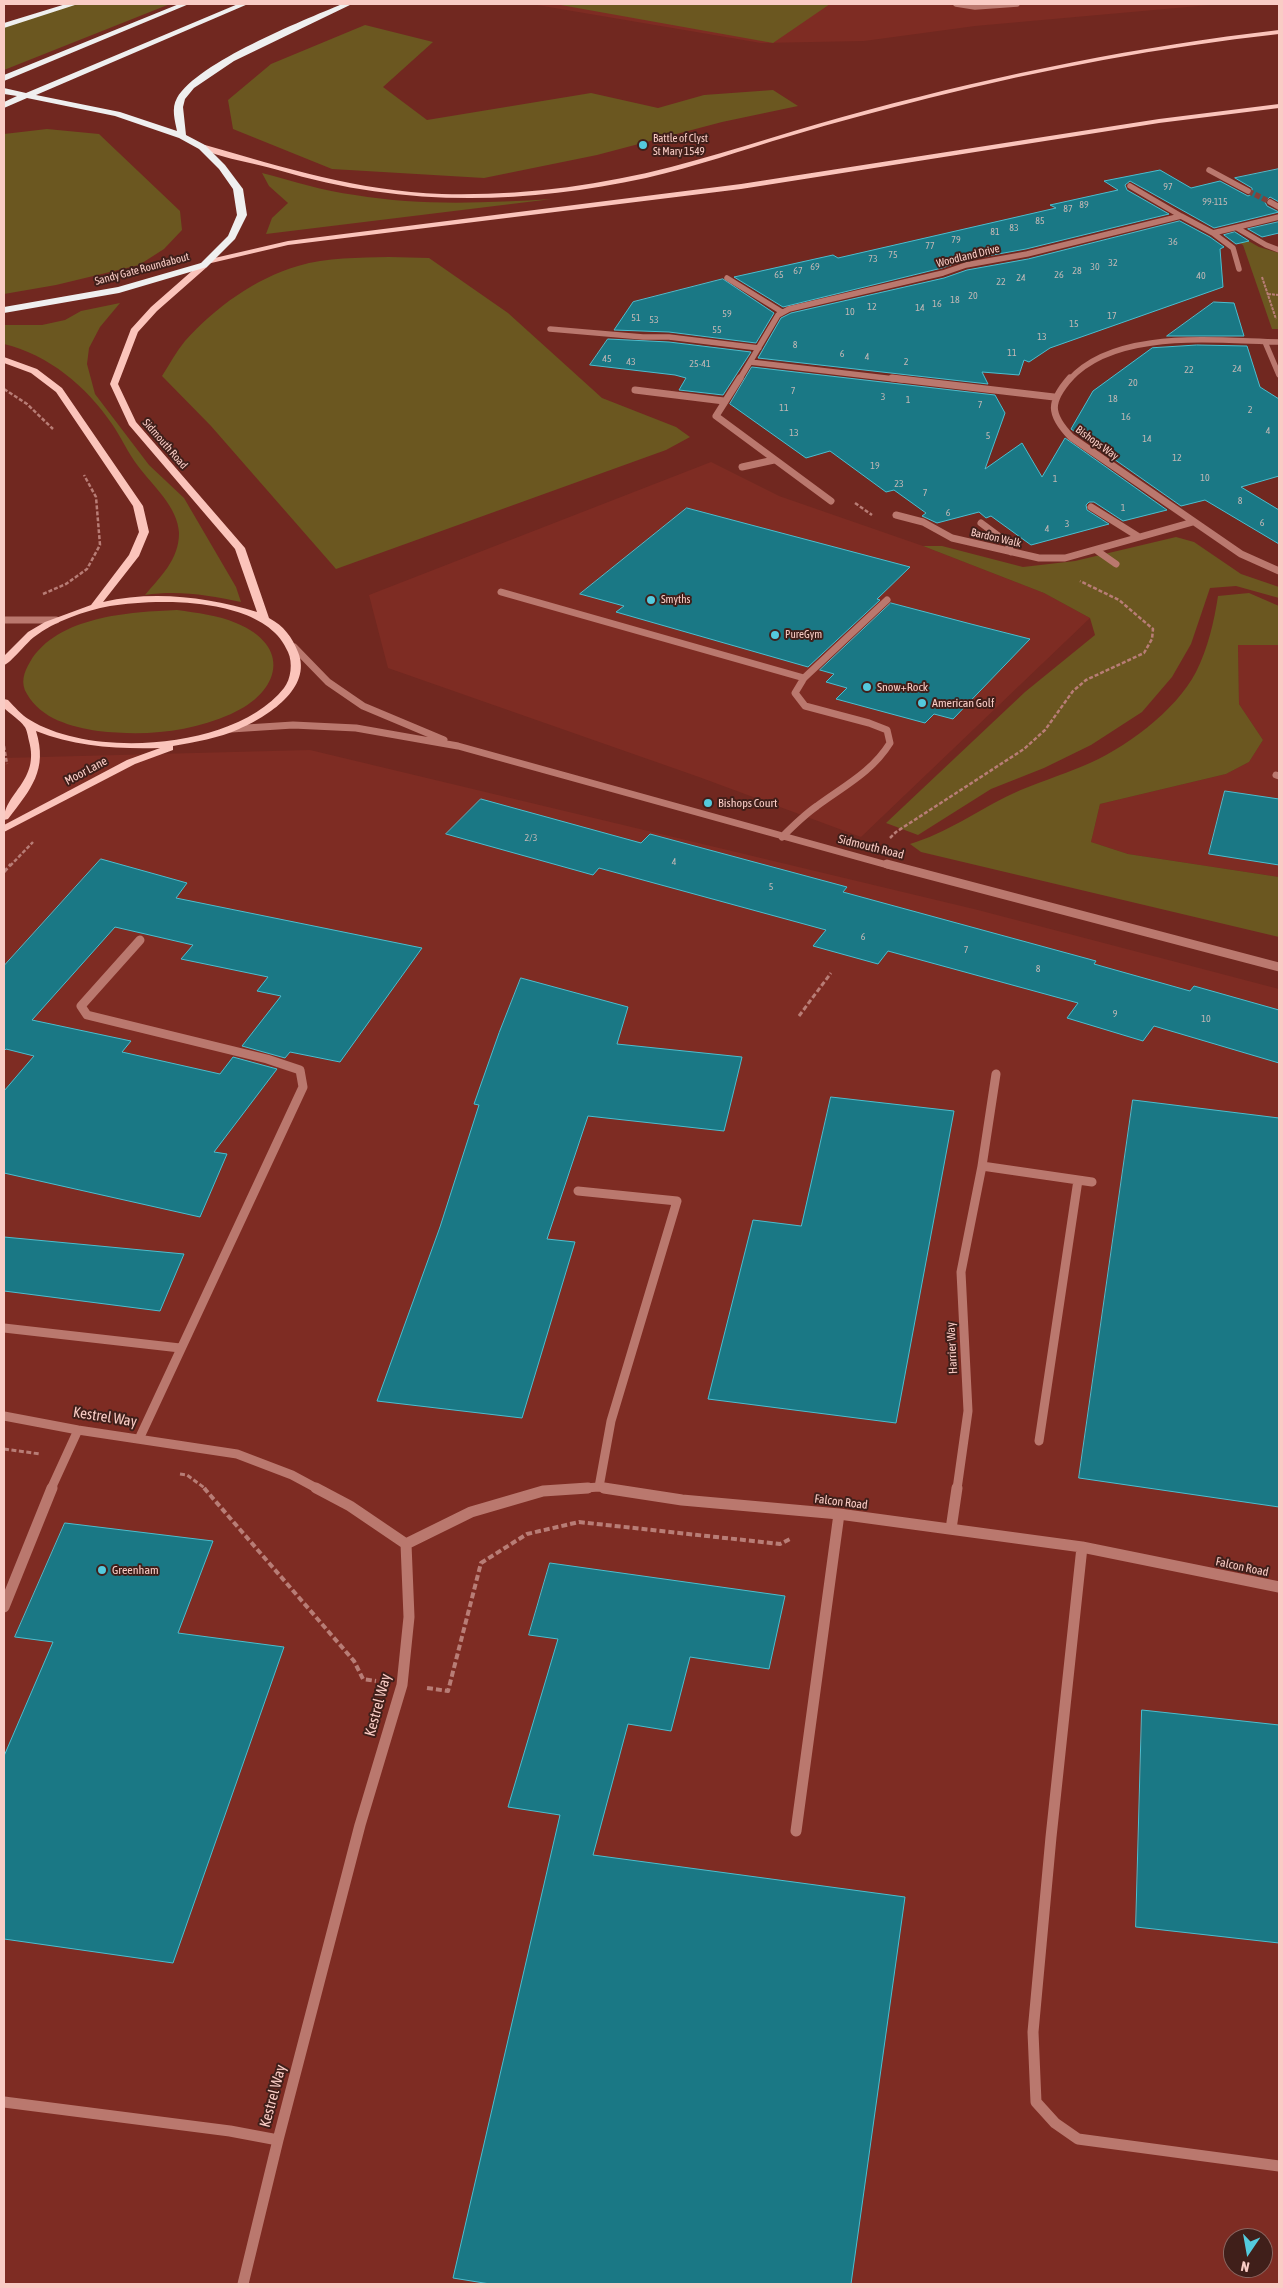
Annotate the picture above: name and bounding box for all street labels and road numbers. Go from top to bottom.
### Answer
street label: Woodland Drive [935,242,1001,270]
street label: Sandy Gate Roundabout [93,250,191,288]
street label: Sidmouth Road [140,416,190,472]
street label: Bishops Way [1073,423,1121,463]
street label: Bardon Walk [970,526,1022,550]
street label: Moor Lane [62,754,110,788]
street label: Sidmouth Road [837,832,905,862]
street label: Harrier Way [943,1322,961,1374]
street label: Kestrel Way [72,1403,138,1431]
street label: Falcon Road [813,1492,869,1512]
street label: Falcon Road [1214,1554,1270,1580]
street label: Kestrel Way [361,1672,395,1738]
street label: Kestrel Way [256,2063,290,2129]

